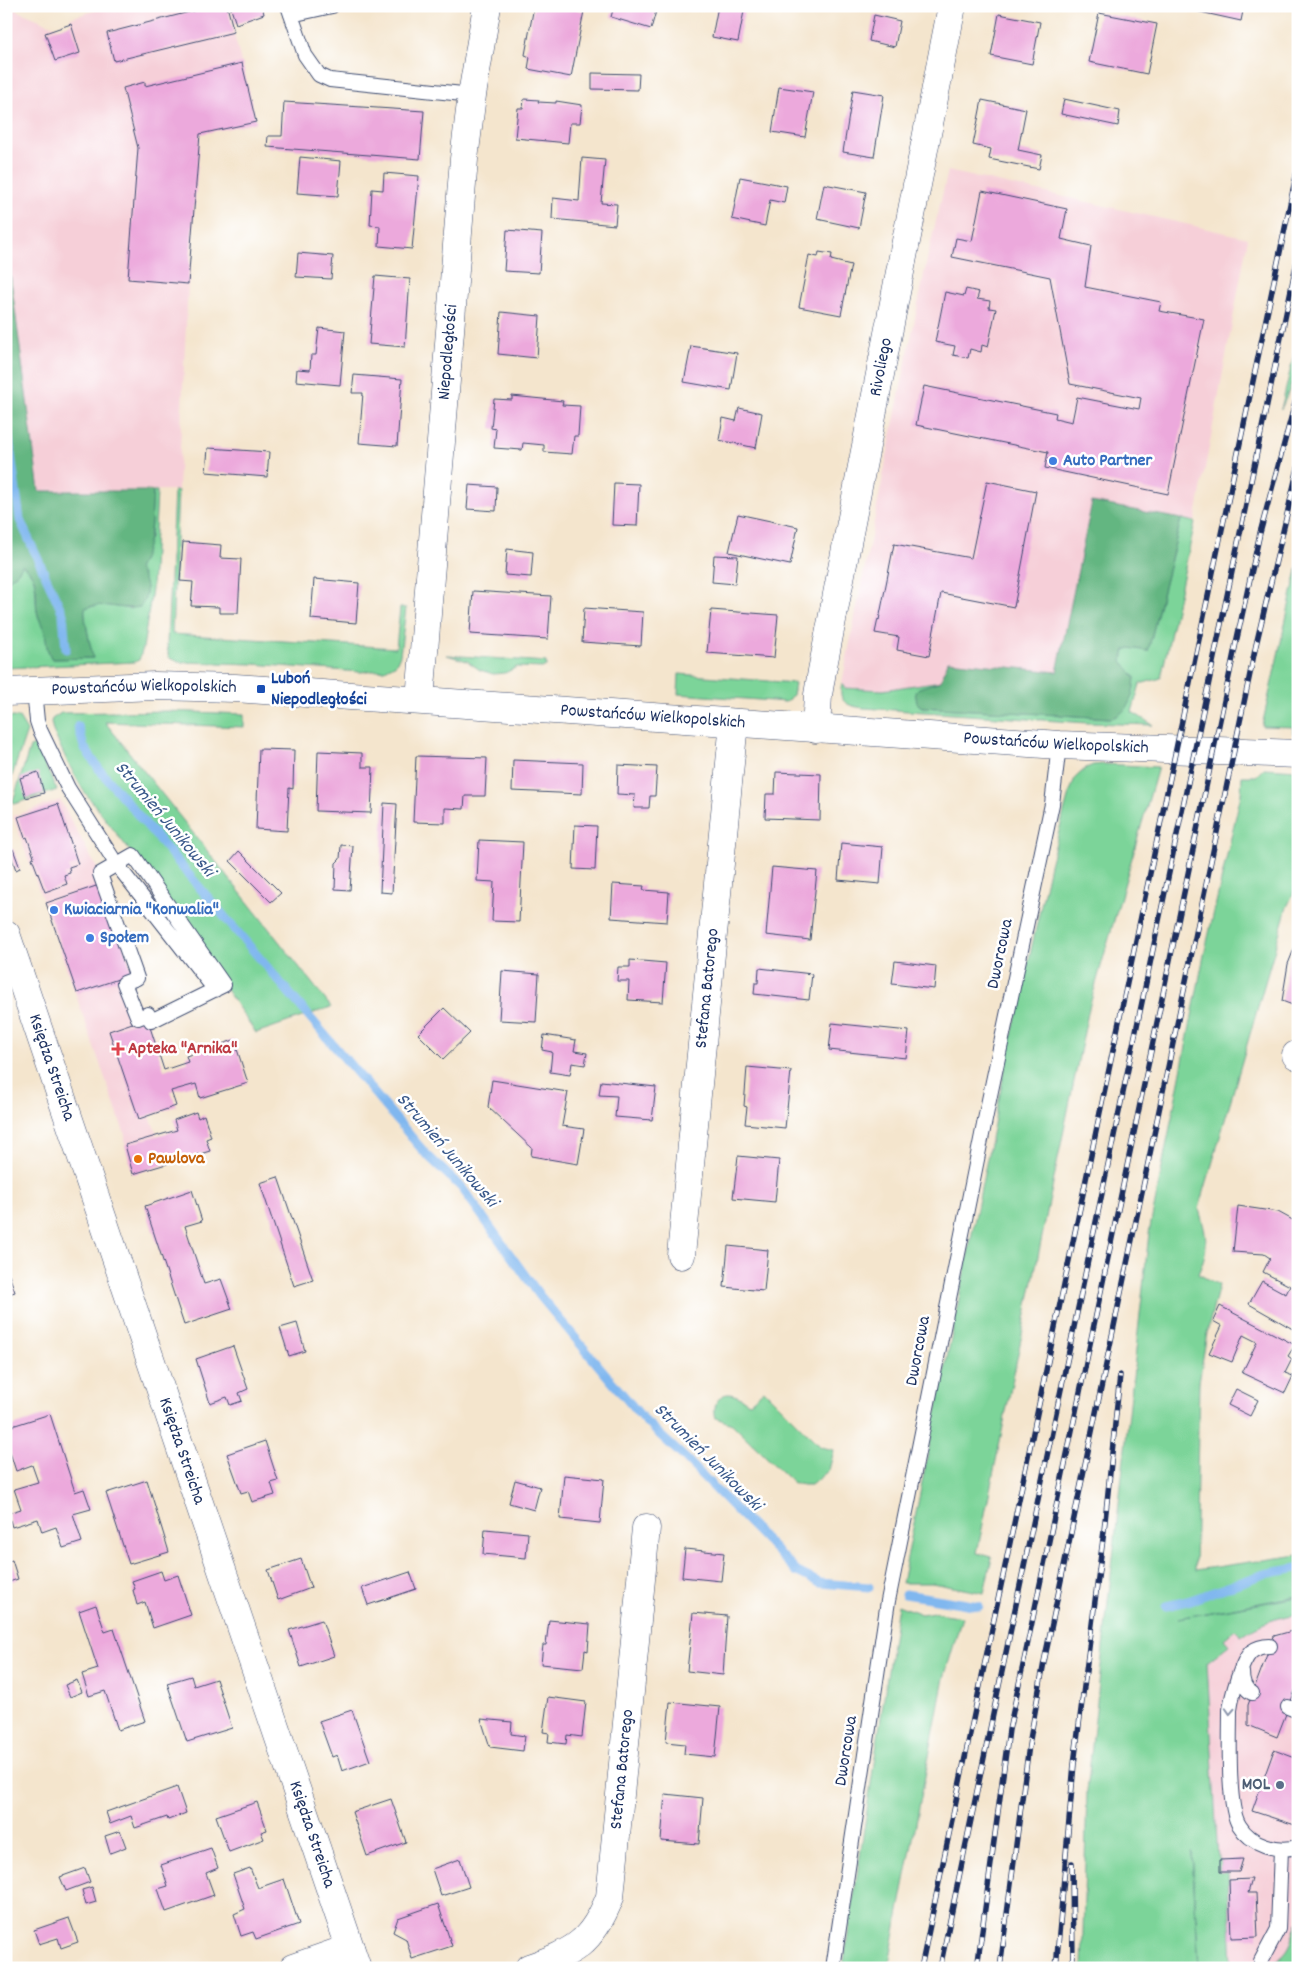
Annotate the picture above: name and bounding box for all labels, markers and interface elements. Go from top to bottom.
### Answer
street label: Niepodległości [432,303,465,401]
street label: Rivoliego [863,336,899,399]
place label: Auto Partner [1063,449,1153,474]
marker: Auto Partner [1047,455,1059,467]
place label: Luboń Niepodległości [271,667,368,713]
street label: Powstańców Wielkopolskich [51,673,237,703]
marker: Luboń Niepodległości [255,683,267,695]
street label: Powstańców Wielkopolskich [559,698,746,736]
street label: Powstańców Wielkopolskich [963,726,1149,761]
water label: Strumień Junikowski [107,756,223,886]
place label: Kwiaciarnia "Konwalia" [64,898,219,923]
marker: Kwiaciarnia "Konwalia" [48,904,60,916]
street label: Dworcowa [981,916,1021,991]
place label: Społem [100,926,149,951]
street label: Stefana Batorego [689,927,726,1049]
marker: Społem [84,932,96,944]
street label: Księdza Streicha [22,1011,81,1125]
place label: Apteka "Arnika" [128,1037,237,1062]
marker: Apteka "Arnika" [112,1043,124,1055]
water label: Strumień Junikowski [389,1088,506,1217]
place label: Pawlova [148,1147,205,1172]
marker: Pawlova [132,1153,144,1165]
street label: Dworcowa [900,1313,938,1388]
street label: Księdza Streicha [152,1394,211,1508]
water label: Strumień Junikowski [647,1398,770,1521]
one-way arrow [1225,1707,1236,1715]
street label: Stefana Batorego [604,1708,641,1831]
street label: Dworcowa [829,1714,865,1788]
place label: MOL [1242,1773,1271,1798]
street label: Księdza Streicha [282,1778,342,1892]
marker: MOL [1274,1779,1286,1791]

